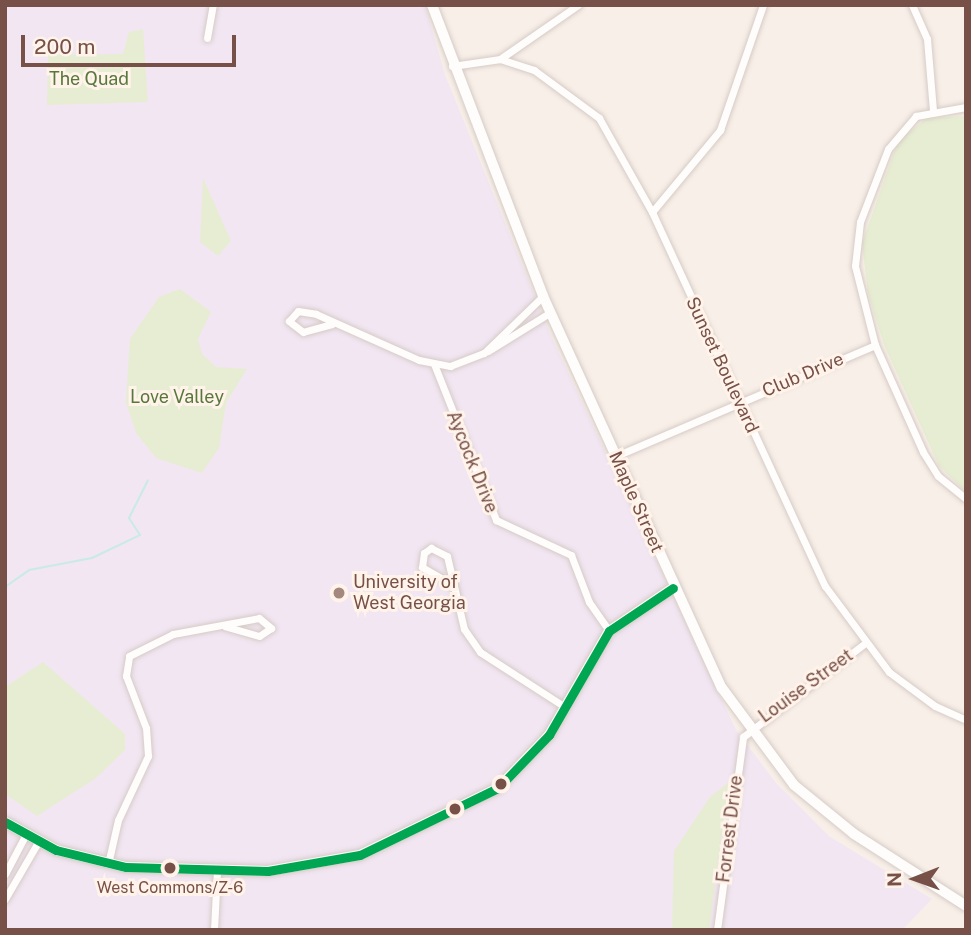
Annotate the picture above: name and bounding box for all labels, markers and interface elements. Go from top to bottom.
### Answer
scale bar [24,21,240,65]
text: 200 m [34,34,95,59]
park label: The Quad [49,68,129,90]
street label: Sunset Boulevard [681,294,763,436]
street label: Club Drive [759,348,847,402]
park label: Love Valley [130,386,224,408]
street label: Aycock Drive [442,408,502,516]
street label: Maple Street [604,448,668,556]
place label: University of West Georgia [353,572,466,614]
marker: University of West Georgia [331,585,347,601]
street label: Louise Street [755,645,857,727]
street label: Forrest Drive [713,774,747,884]
unlabelled marker [494,777,508,791]
unlabelled marker [448,802,462,816]
north arrow [880,844,950,914]
marker: West Commons/Z-6 [163,861,177,875]
text: N [883,872,905,887]
place label: West Commons/Z-6 [97,878,243,898]

